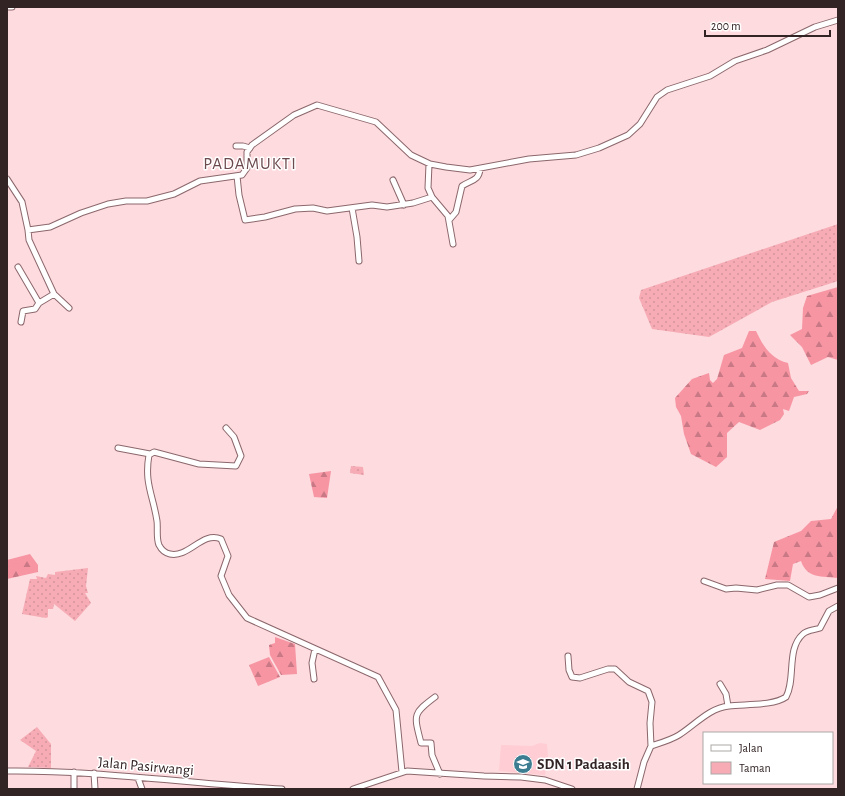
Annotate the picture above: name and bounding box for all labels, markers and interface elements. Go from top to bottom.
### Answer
scale bar [705,12,830,38]
text: 200 m [711,20,741,32]
district label: PADAMUKTI [203,155,297,172]
legend [703,732,833,784]
text: Jalan [739,742,763,754]
school or university icon: SDN 1 Padaasih [512,753,534,775]
street label: Jalan Pasirwangi [98,755,194,778]
place label: SDN 1 Padaasih [537,757,630,772]
text: Taman [739,762,771,774]

